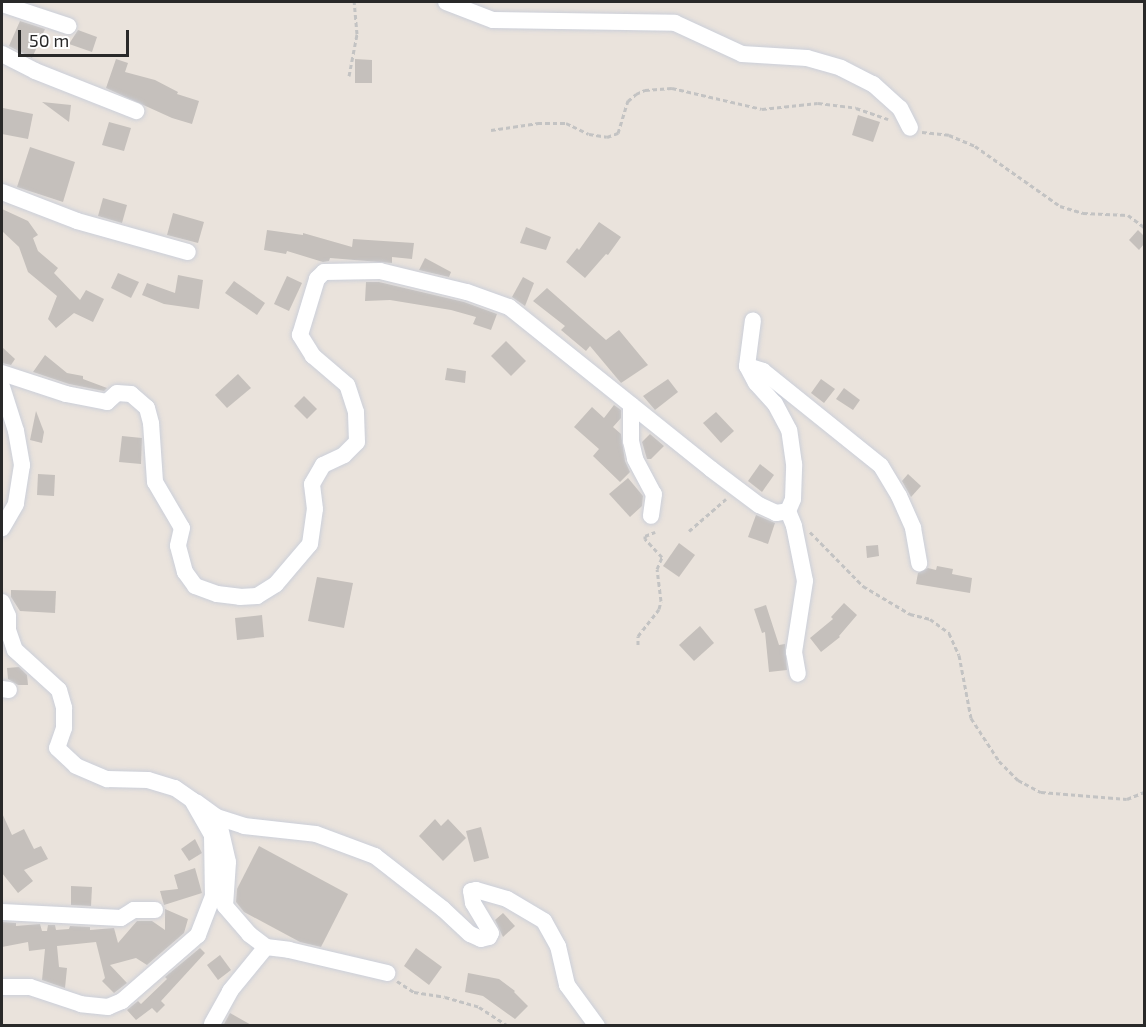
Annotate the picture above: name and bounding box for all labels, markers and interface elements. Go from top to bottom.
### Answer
scale bar [21,18,132,56]
text: 50 m [29,29,69,51]

